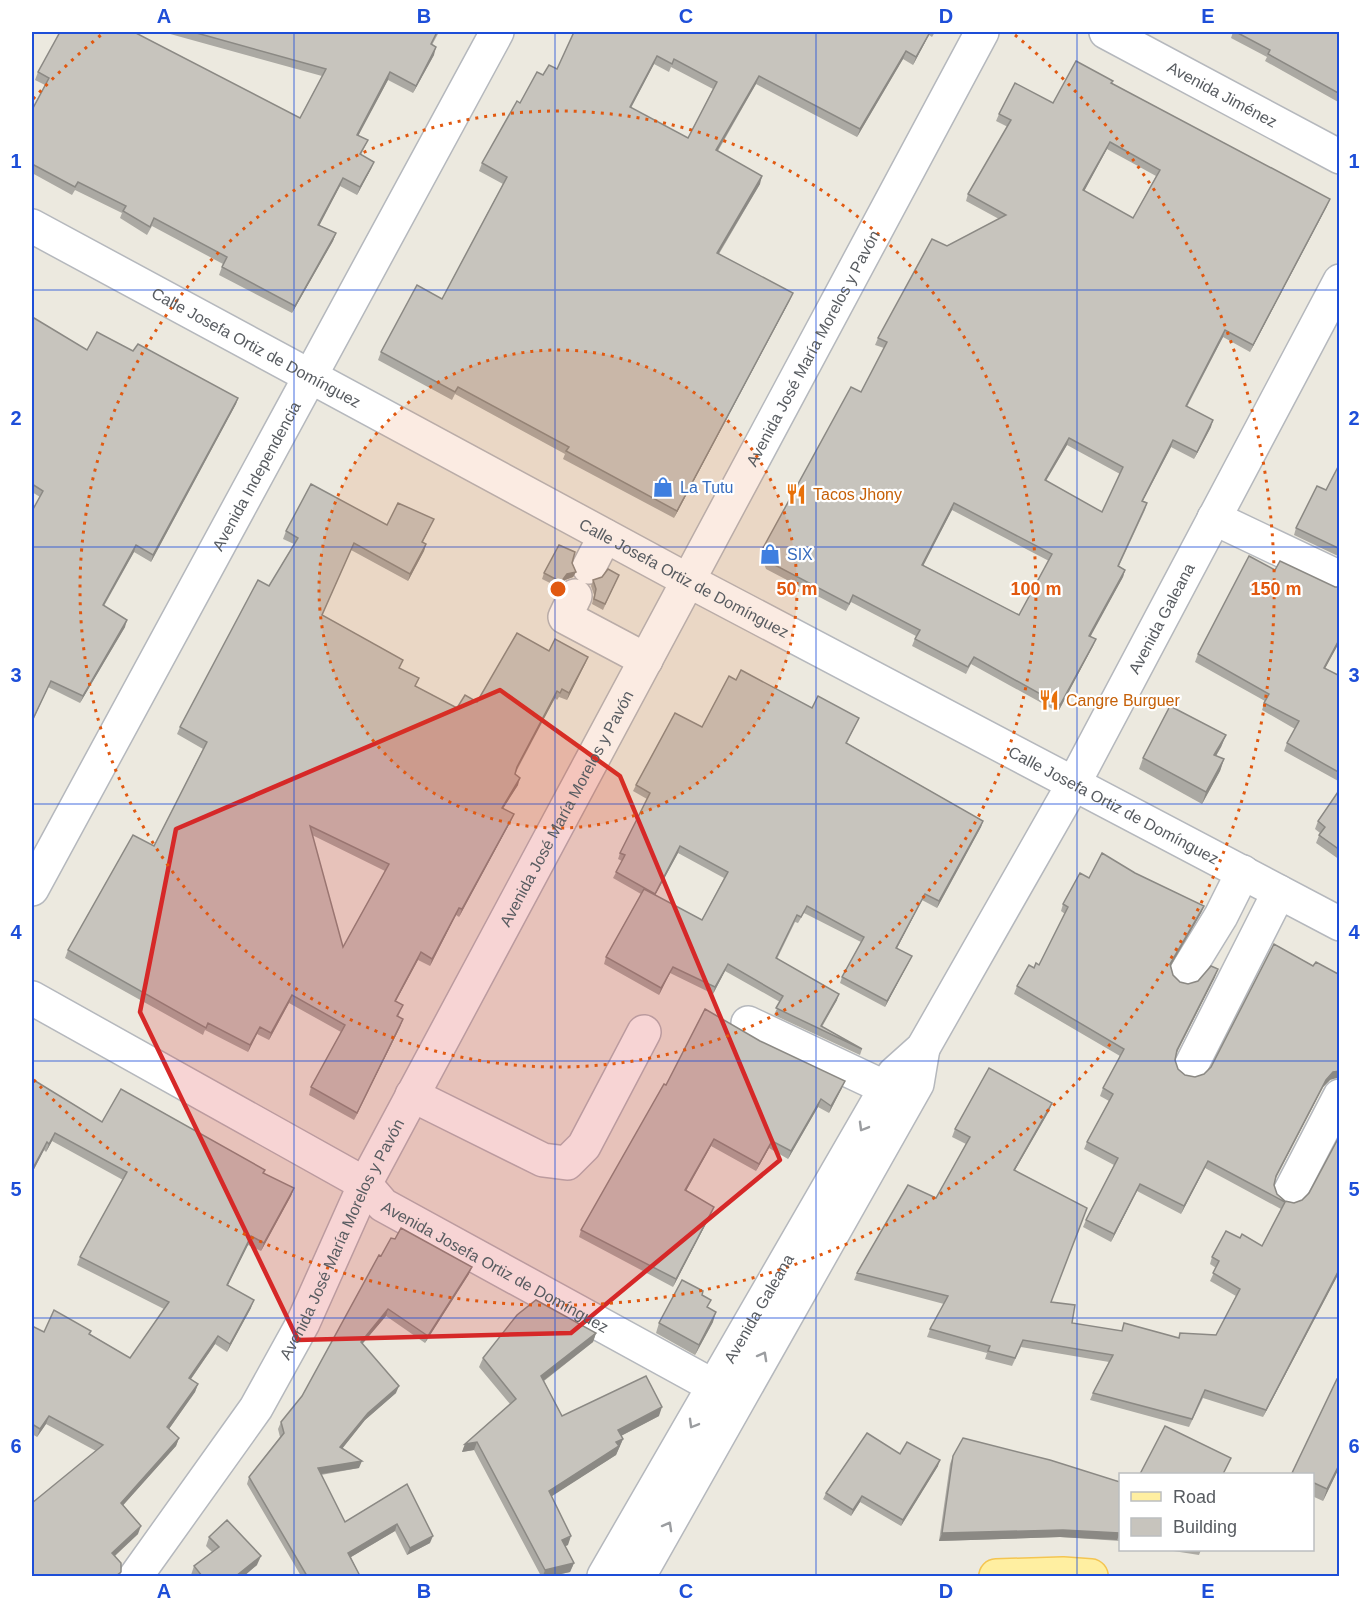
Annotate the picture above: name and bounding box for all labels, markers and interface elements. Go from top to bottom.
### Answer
text: A [157,5,171,27]
text: B [417,5,431,27]
text: C [679,5,693,27]
text: D [939,5,953,27]
text: E [1201,5,1215,27]
street label: Avenida Jiménez [1165,58,1280,131]
text: 1 [10,150,22,172]
text: 1 [1348,150,1360,172]
street label: Avenida José María Morelos y Pavón [743,228,883,469]
street label: Calle Josefa Ortiz de Domínguez [149,284,364,411]
street label: Avenida Independencia [209,399,304,554]
text: 2 [10,407,22,429]
text: 2 [1348,407,1360,429]
shop icon: La Tutu [651,475,675,499]
place label: La Tutu [680,479,733,496]
restaurant icon: Tacos Jhony [784,482,808,506]
place label: Tacos Jhony [813,486,902,503]
street label: Calle Josefa Ortiz de Domínguez [576,515,792,641]
shop icon: SIX [758,542,782,566]
place label: SIX [787,546,813,563]
street label: Avenida Galeana [1125,560,1198,677]
centre of rings [548,579,568,599]
text: 50 m [776,579,818,599]
text: 100 m [1010,579,1062,599]
text: 150 m [1250,579,1302,599]
text: 3 [10,664,22,686]
text: 3 [1348,664,1360,686]
street label: Avenida José María Morelos y Pavón [497,688,637,929]
restaurant icon: Cangre Burguer [1037,688,1061,712]
place label: Cangre Burguer [1066,692,1181,709]
street label: Calle Josefa Ortiz de Domínguez [1006,743,1222,868]
text: 4 [10,921,22,943]
text: 4 [1348,921,1360,943]
street label: Avenida José María Morelos y Pavón [277,1116,407,1362]
one-way arrow [859,1121,871,1131]
text: 5 [10,1178,22,1200]
text: 5 [1348,1178,1360,1200]
street label: Avenida Josefa Ortiz de Domínguez [379,1198,611,1336]
street label: Avenida Galeana [721,1251,797,1366]
one-way arrow [756,1352,768,1362]
one-way arrow [689,1418,701,1428]
text: 6 [10,1435,22,1457]
text: 6 [1348,1435,1360,1457]
legend [1119,1473,1314,1551]
text: Road [1173,1487,1216,1507]
text: Building [1173,1517,1237,1537]
one-way arrow [660,1521,672,1532]
text: A [157,1580,171,1602]
text: B [417,1580,431,1602]
text: C [679,1580,693,1602]
text: D [939,1580,953,1602]
text: E [1201,1580,1215,1602]

